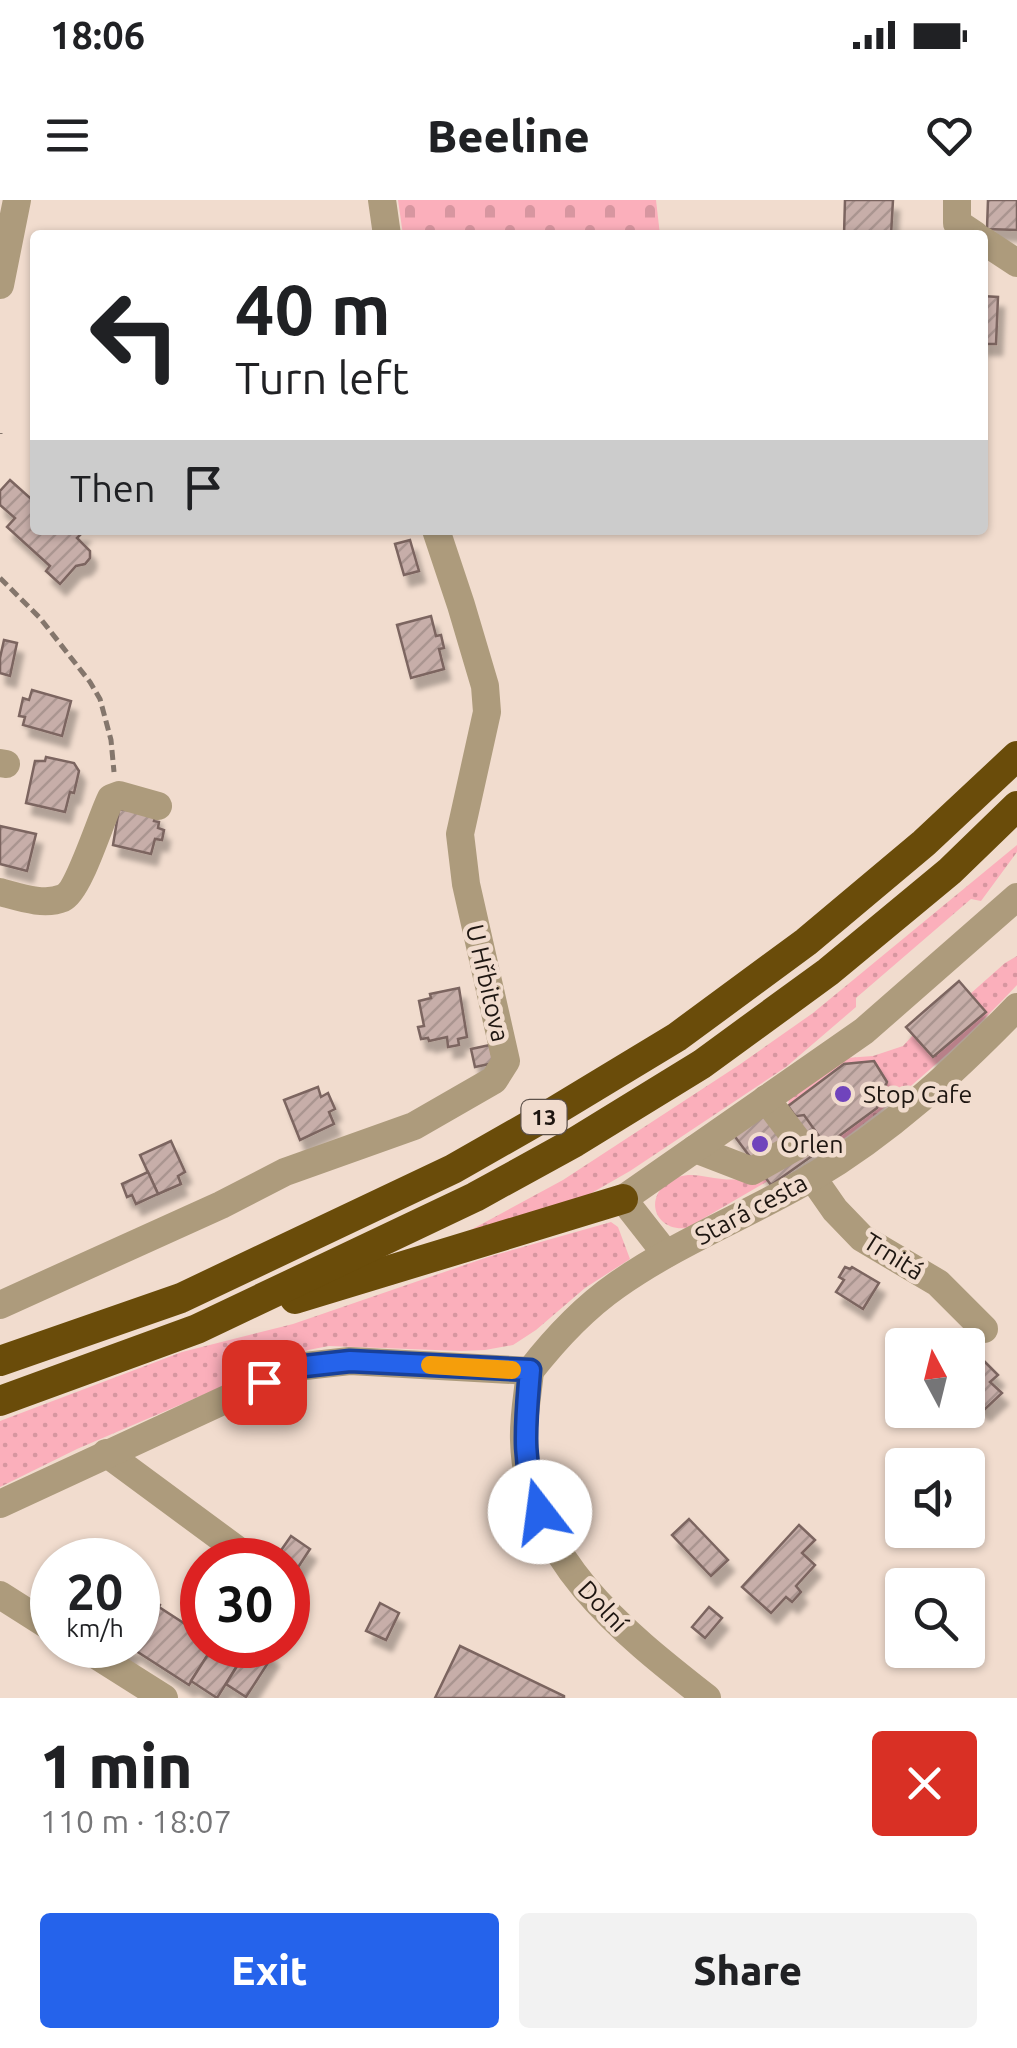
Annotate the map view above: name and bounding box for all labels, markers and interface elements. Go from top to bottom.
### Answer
text: 18:06 [50,14,145,56]
icon: menu [40,108,95,163]
icon: heart [922,108,977,163]
text: Beeline [427,110,590,161]
icon: left [70,270,200,400]
text: 40 m [235,270,391,348]
text: Turn left [235,352,409,403]
icon: arrive [176,460,231,515]
text: Then [70,467,156,509]
street label: U Hřbitova [461,921,515,1045]
place label: Stop Cafe [863,1080,972,1108]
marker: Stop Cafe [832,1083,854,1105]
road number: 13 [522,1100,566,1134]
place label: Orlen [780,1130,844,1158]
marker: Orlen [749,1133,771,1155]
street label: Stará cesta [690,1168,812,1250]
street label: Trnitá [859,1227,929,1285]
north arrow [885,1328,985,1428]
map controls [885,1328,985,1668]
pin [222,1340,307,1425]
icon: arrive [237,1355,292,1410]
button: sound [885,1448,985,1548]
position arrow [488,1460,592,1564]
speed limit sign: 30 [180,1538,310,1668]
text: 20 [67,1563,123,1619]
button: search [885,1568,985,1668]
street label: Dolní [573,1575,634,1638]
text: km/h [66,1614,124,1642]
button: close [872,1731,977,1836]
text: 1 min [40,1732,193,1799]
text: 110 m · 18:07 [40,1803,232,1839]
button: Exit [40,1913,499,2028]
button: Share [519,1913,977,2028]

